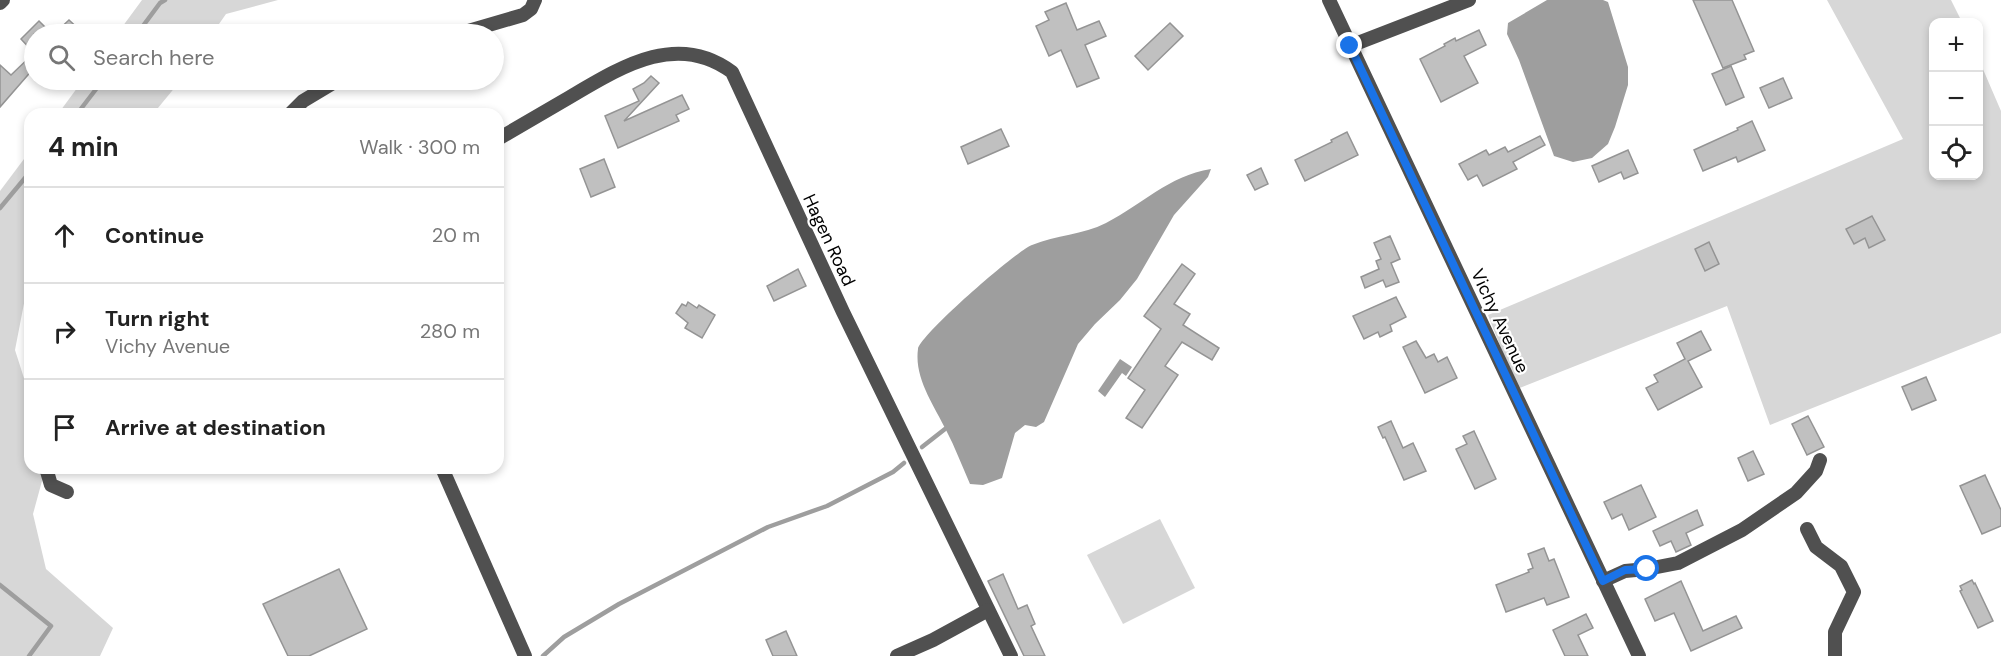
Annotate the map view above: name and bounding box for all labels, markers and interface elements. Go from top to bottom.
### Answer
map controls [1929,18,1983,180]
button: + [1929,18,1983,72]
search box [24,24,504,90]
route end [1336,32,1362,58]
icon: search [45,41,78,74]
text: Search here [93,43,214,72]
button: − [1929,72,1983,126]
button: locate [1929,126,1983,180]
text: 4 min [48,130,119,164]
text: Walk · 300 m [359,134,480,160]
street label: Hagen Road [797,190,861,290]
icon: ahead [48,219,81,252]
text: Continue [105,221,204,250]
text: 20 m [432,222,480,248]
street label: Vichy Avenue [1465,265,1535,377]
text: Turn right [105,304,210,333]
icon: right [48,315,81,348]
text: 280 m [420,318,480,344]
text: Vichy Avenue [105,333,230,359]
icon: arrive [48,411,81,444]
text: Arrive at destination [105,413,326,442]
route start [1633,555,1659,581]

